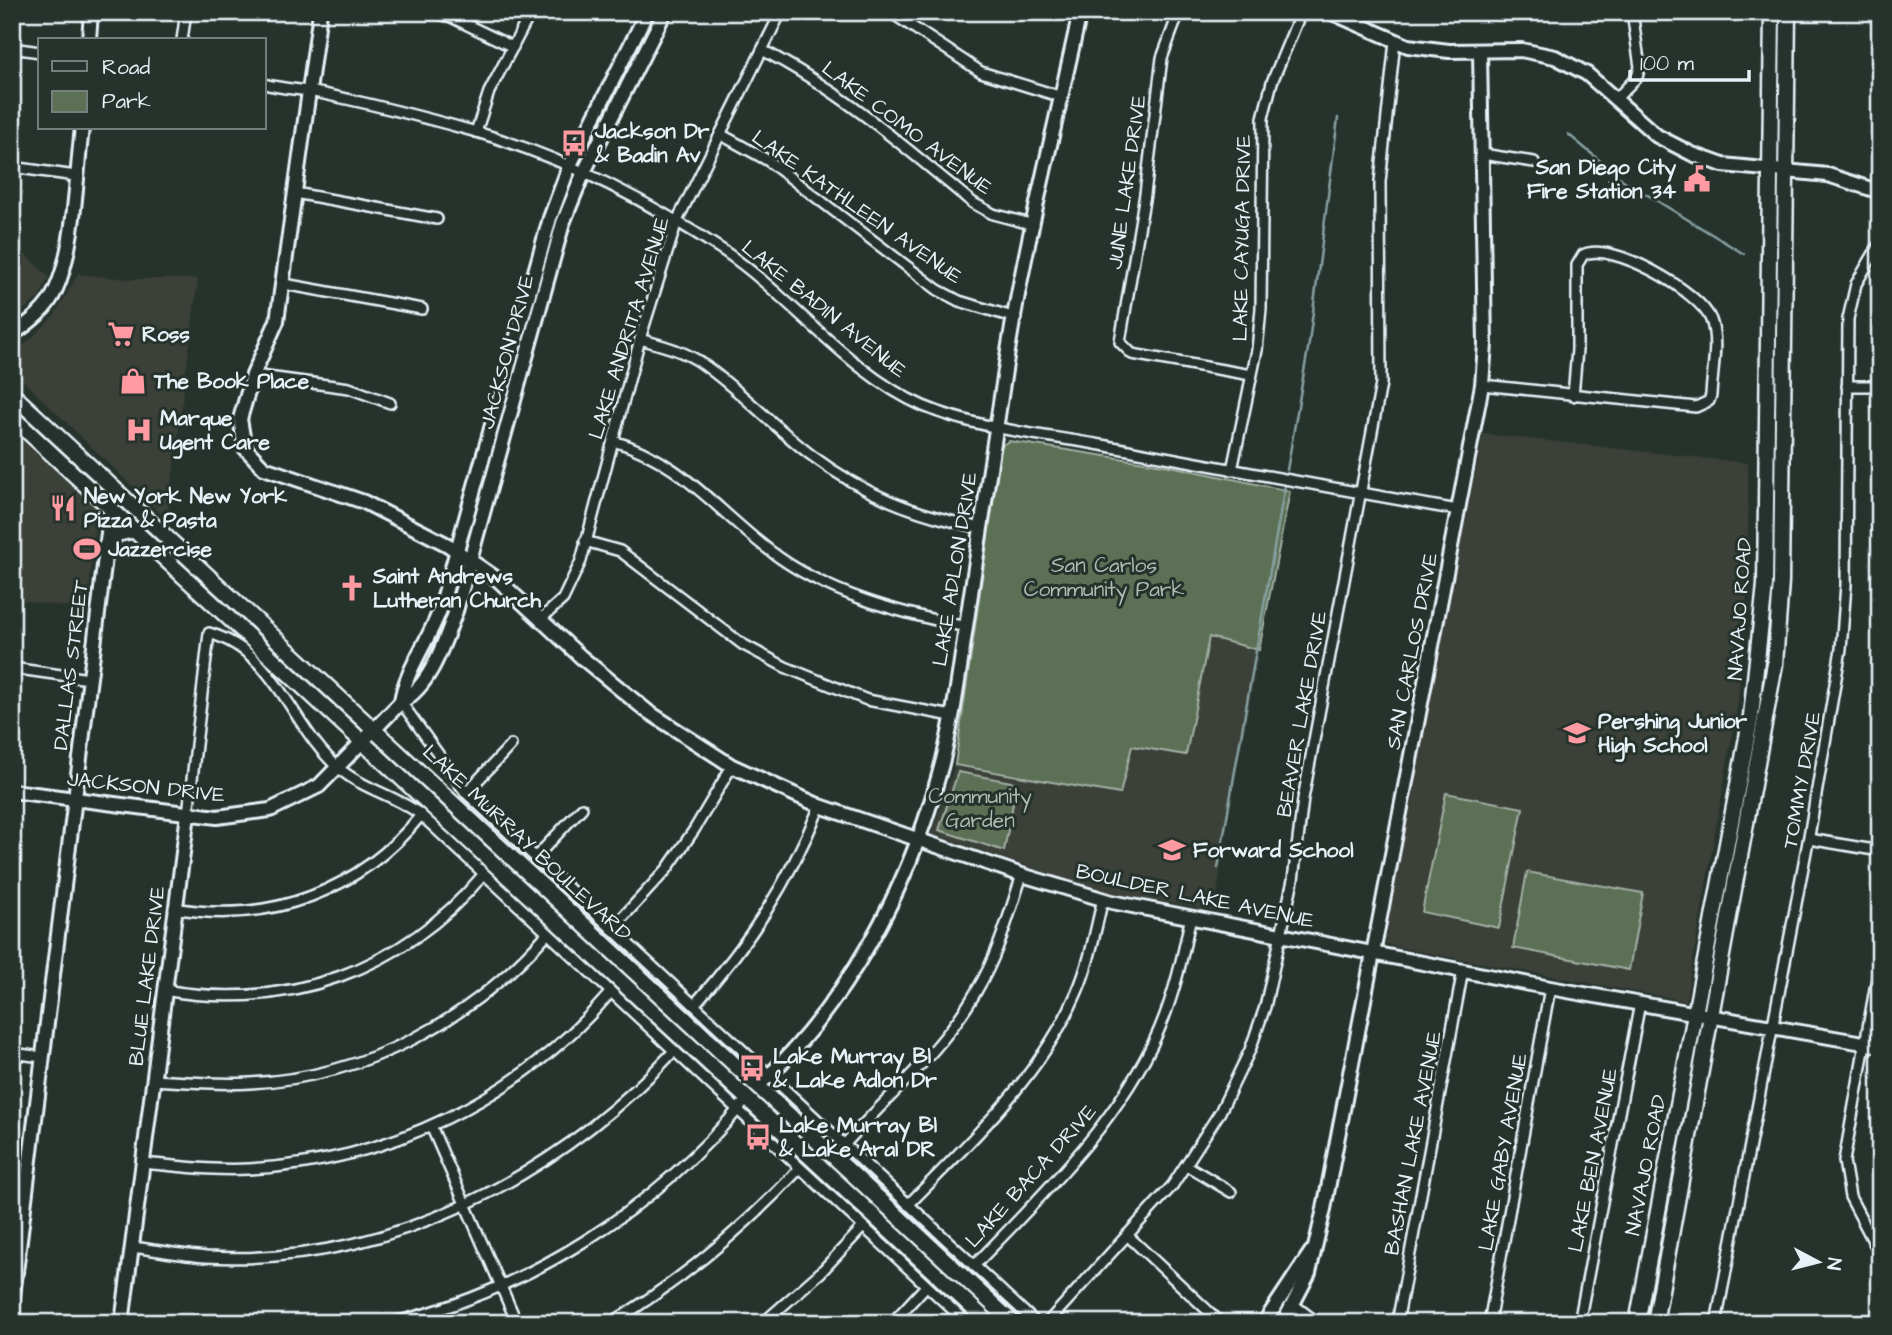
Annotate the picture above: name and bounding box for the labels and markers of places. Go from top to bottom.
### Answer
place label: Jackson Dr & Badin Av [594,117,710,170]
bus stop icon: Jackson Dr & Badin Av [559,128,589,158]
place label: San Diego City Fire Station 34 [1527,153,1677,206]
public building icon: San Diego City Fire Station 34 [1682,164,1712,194]
supermarket icon: Ross [106,319,136,349]
place label: Ross [142,320,190,349]
shop icon: The Book Place [118,366,148,396]
place label: The Book Place [153,367,310,396]
place label: Marque Ugent Care [160,404,271,459]
hospital icon: Marque Ugent Care [124,415,154,445]
place label: New York New York Pizza & Pasta [84,482,287,535]
restaurant icon: New York New York Pizza & Pasta [48,493,78,523]
sports icon: Jazzercise [72,534,102,564]
place label: Jazzercise [107,535,213,564]
place label: Saint Andrews Lutheran Church [372,562,541,615]
church icon: Saint Andrews Lutheran Church [337,573,367,603]
place label: Pershing Junior High School [1598,707,1747,762]
school or university icon: Pershing Junior High School [1562,718,1592,748]
school or university icon: Forward School [1157,835,1187,865]
place label: Forward School [1193,836,1354,865]
place label: Lake Murray Bl & Lake Adlon Dr [772,1042,937,1095]
bus stop icon: Lake Murray Bl & Lake Adlon Dr [737,1053,767,1083]
place label: Lake Murray Bl & Lake Aral DR [778,1111,938,1164]
bus stop icon: Lake Murray Bl & Lake Aral DR [743,1122,773,1152]

